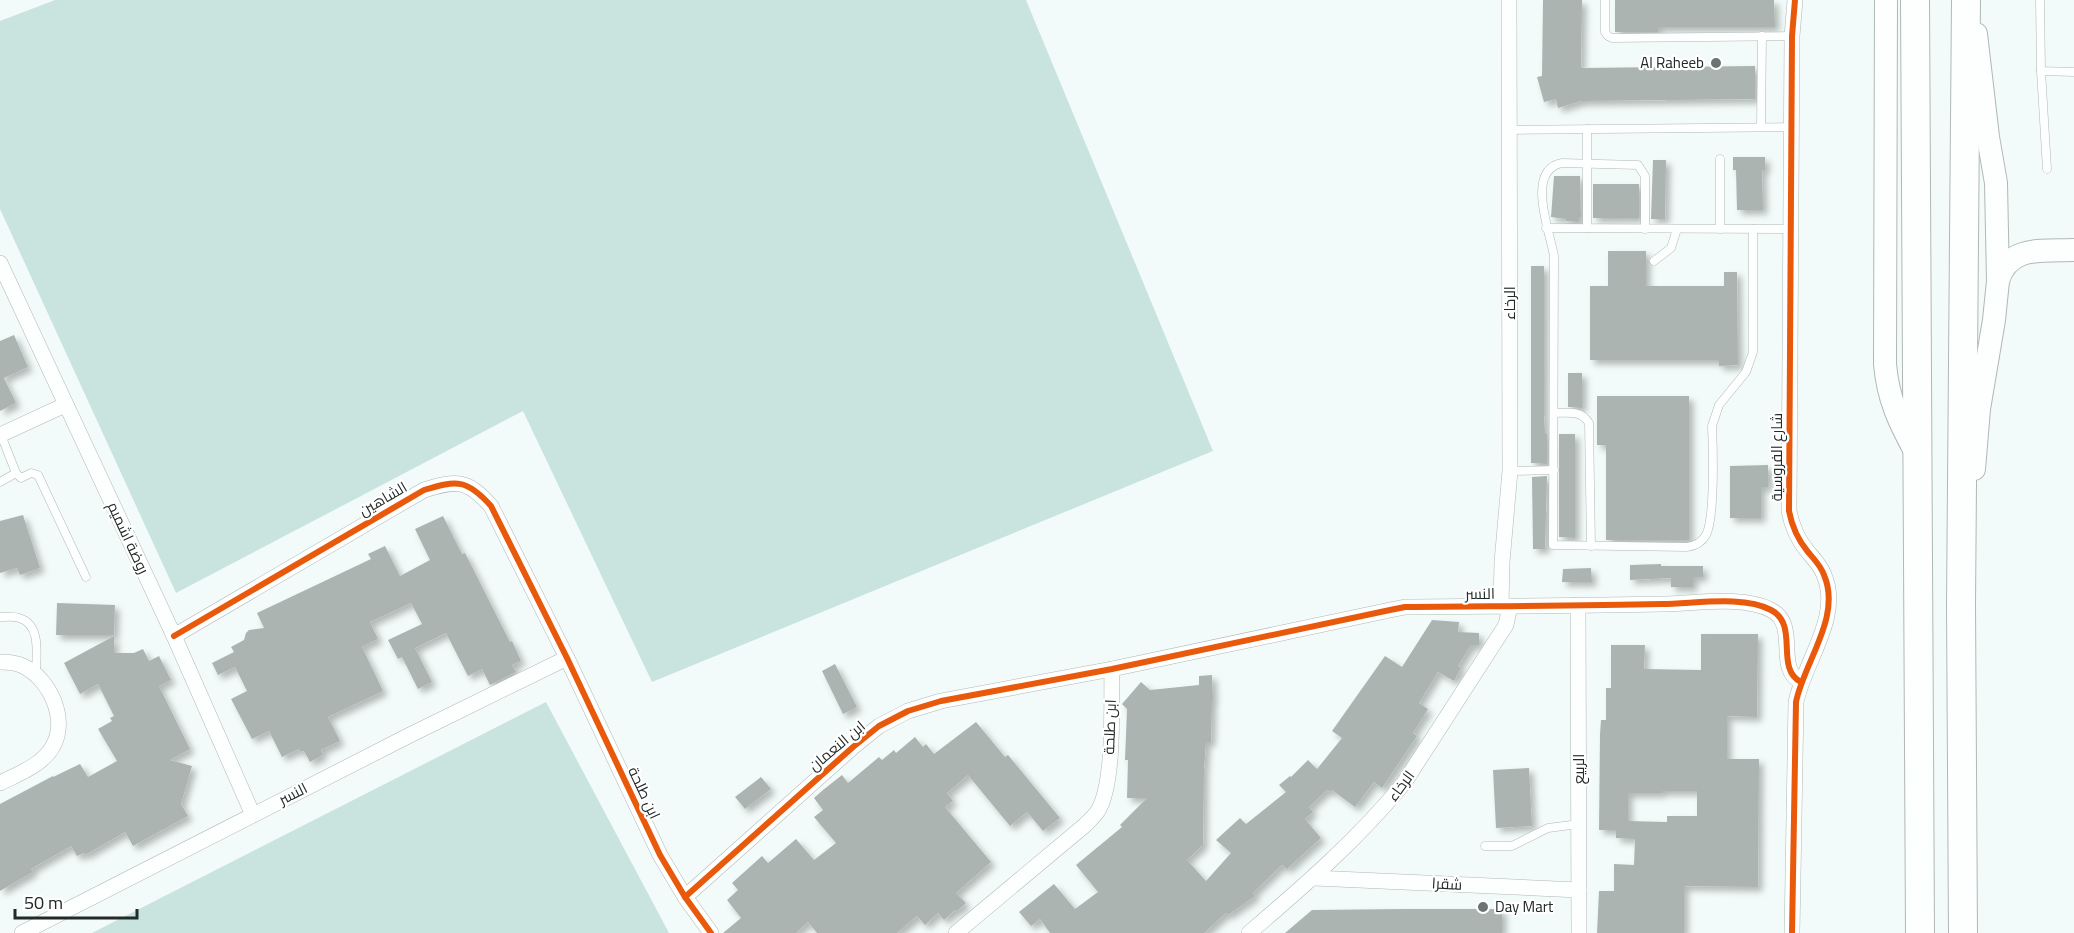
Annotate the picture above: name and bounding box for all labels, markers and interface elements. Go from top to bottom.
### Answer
place label: Al Raheeb [1640,48,1704,77]
marker: Al Raheeb [1709,56,1723,70]
street label: الرخاء [1495,286,1524,320]
street label: شارع الفروسية [1762,413,1791,501]
street label: الشاهين [353,473,413,524]
street label: روضة اشميم [99,497,158,579]
street label: النسر [1464,579,1495,608]
street label: ابن طلحة [1094,699,1125,755]
street label: ابن النعمان [801,712,872,779]
street label: الربيع [1564,754,1593,784]
street label: ابن طلحة [620,762,669,824]
street label: الرخاء [1379,764,1422,808]
street label: النسر [272,774,313,814]
street label: شقرا [1431,868,1463,899]
scale bar [15,882,136,920]
text: 50 m [24,886,63,919]
place label: Day Mart [1495,892,1554,921]
marker: Day Mart [1476,900,1490,914]

